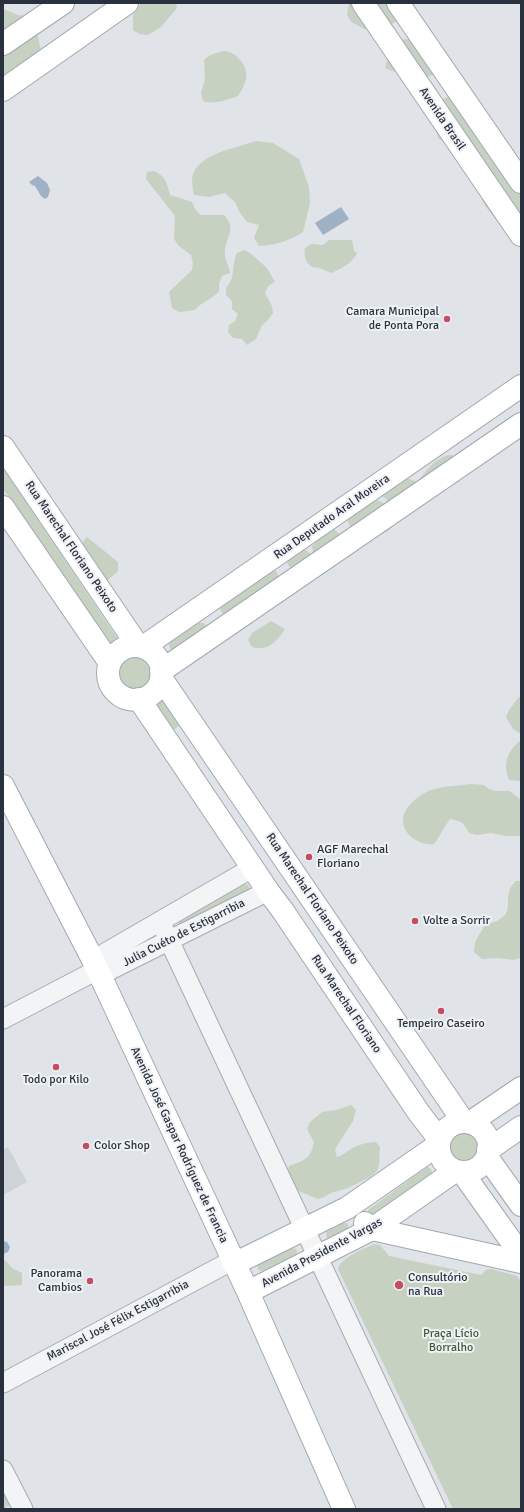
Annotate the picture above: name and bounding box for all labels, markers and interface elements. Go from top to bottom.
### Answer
street label: Avenida Brasil [416,85,468,153]
place label: Camara Municipal de Ponta Pora [346,305,439,333]
marker: Camara Municipal de Ponta Pora [442,314,452,324]
street label: Rua Deputado Aral Moreira [271,471,393,563]
street label: Rua Marechal Floriano Peixoto [22,479,120,615]
street label: Rua Marechal Floriano Peixoto [263,831,361,967]
place label: AGF Marechal Floriano [317,843,389,871]
marker: AGF Marechal Floriano [304,852,314,862]
street label: Julia Cuéto de Estigarribia [121,896,247,970]
place label: Volte a Sorrir [423,914,490,928]
marker: Volte a Sorrir [410,916,420,926]
street label: Rua Marechal Floriano [308,952,384,1056]
marker: Tempeiro Caseiro [436,1006,446,1016]
place label: Tempeiro Caseiro [397,1017,485,1031]
street label: Avenida José Gaspar Rodríguez de Francia [127,1045,231,1245]
marker: Todo por Kilo [51,1062,61,1072]
place label: Todo por Kilo [23,1073,89,1087]
place label: Color Shop [94,1139,150,1153]
marker: Color Shop [81,1141,91,1151]
street label: Avenida Presidente Vargas [259,1215,385,1291]
place label: Panorama Cambios [31,1267,82,1295]
place label: Consultório na Rua [408,1271,468,1299]
marker: Panorama Cambios [85,1276,95,1286]
street label: Mariscal José Félix Estigarribia [44,1277,192,1365]
marker: Consultório na Rua [393,1279,405,1291]
park label: Praça Lício Borralho [423,1327,479,1355]

